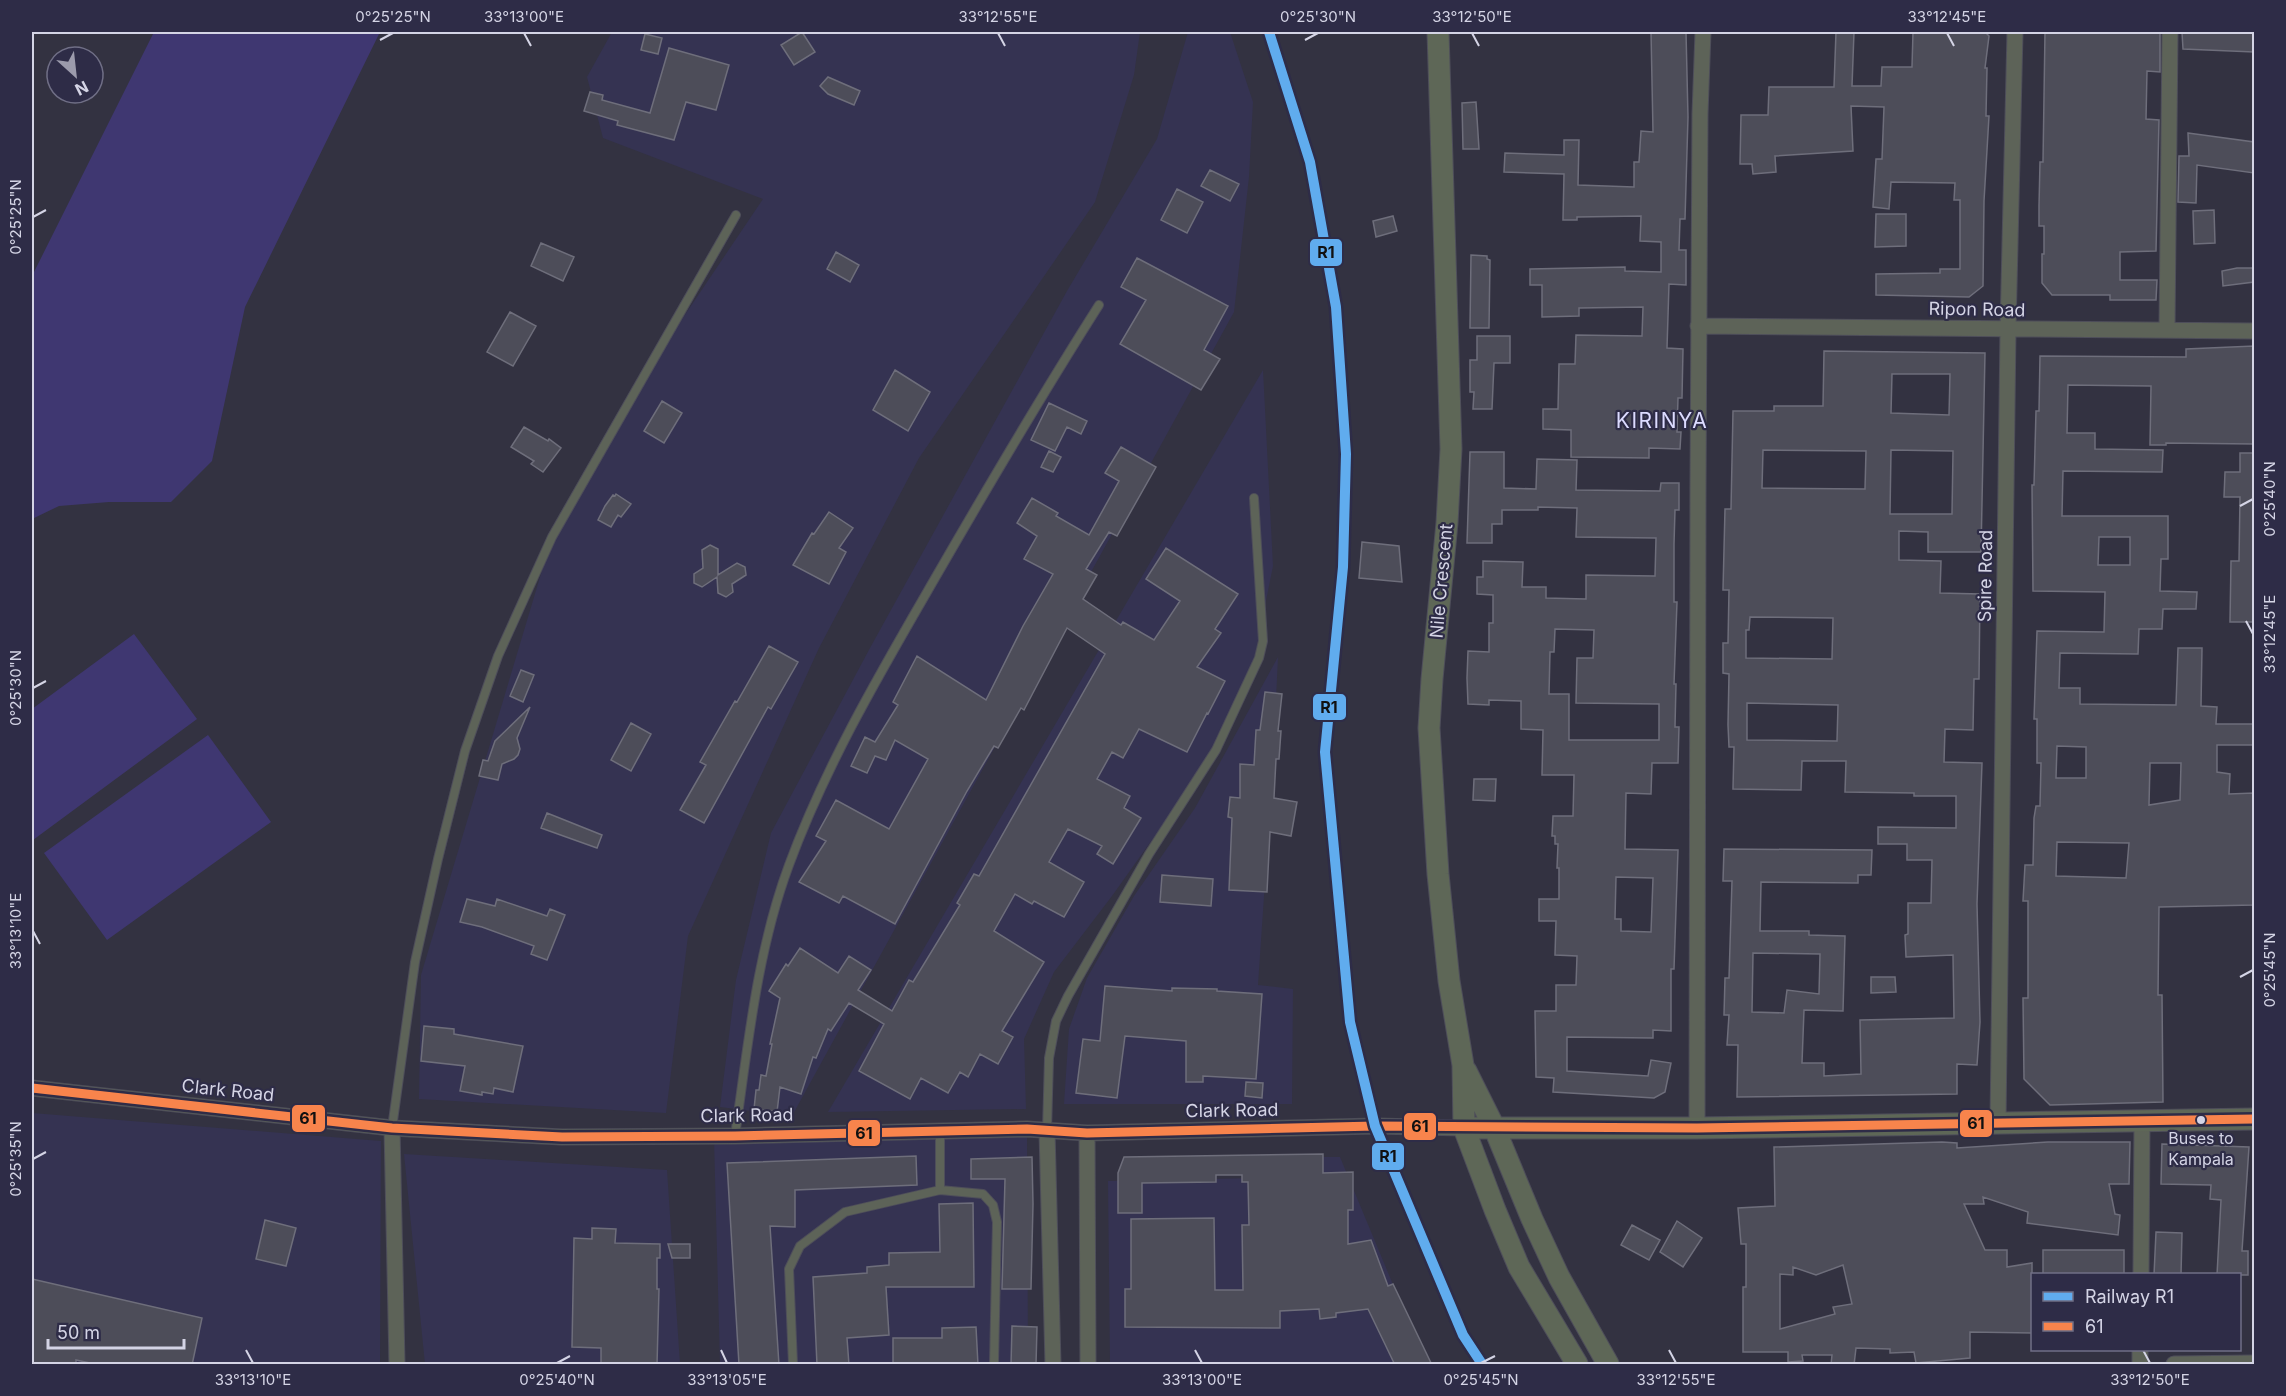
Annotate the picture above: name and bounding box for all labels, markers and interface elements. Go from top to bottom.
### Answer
text: 0°25'25"N [355,7,431,26]
text: 33°13'00"E [484,7,564,26]
text: 33°12'55"E [958,7,1038,26]
text: 0°25'30"N [1280,7,1356,26]
text: 33°12'50"E [1432,7,1512,26]
text: 33°12'45"E [1908,7,1986,26]
north arrow [45,45,105,105]
text: N [72,77,92,100]
text: 0°25'25"N [6,179,25,255]
line badge: R1 [1309,238,1343,267]
text: R1 [1317,242,1335,262]
street label: Ripon Road [1928,298,2026,320]
district label: KIRINYA [1616,408,1708,433]
text: 0°25'40"N [2260,461,2279,537]
street label: Nile Crescent [1426,523,1456,639]
street label: Spire Road [1974,530,1996,622]
text: 33°12'45"E [2260,595,2279,673]
text: 0°25'30"N [6,650,25,726]
line badge: R1 [1312,693,1347,721]
text: R1 [1320,697,1338,717]
text: 33°13'10"E [6,893,25,969]
text: 0°25'45"N [2260,932,2279,1008]
street label: Clark Road [181,1075,275,1105]
street label: Clark Road [1185,1099,1279,1121]
line badge: 61 [291,1104,326,1133]
street label: Clark Road [700,1104,794,1126]
text: 61 [299,1108,317,1128]
line badge: 61 [1959,1109,1993,1138]
line badge: 61 [1403,1112,1437,1141]
text: 61 [1967,1113,1985,1133]
marker: Buses to Kampala [2195,1114,2207,1126]
text: 61 [1411,1116,1429,1136]
line badge: 61 [847,1119,881,1147]
text: 0°25'35"N [6,1121,25,1197]
text: 61 [855,1123,873,1143]
place label: Buses to Kampala [2168,1128,2234,1169]
line badge: R1 [1371,1142,1405,1171]
text: R1 [1379,1146,1397,1166]
legend [2031,1273,2241,1351]
text: Railway R1 [2085,1286,2174,1307]
scale bar [48,1312,184,1350]
text: 61 [2085,1316,2103,1337]
text: 50 m [57,1322,100,1343]
text: 33°13'10"E [215,1370,291,1389]
text: 0°25'40"N [519,1370,595,1389]
text: 33°13'05"E [687,1370,767,1389]
text: 33°13'00"E [1162,1370,1242,1389]
text: 0°25'45"N [1443,1370,1519,1389]
text: 33°12'55"E [1636,1370,1716,1389]
text: 33°12'50"E [2110,1370,2190,1389]

